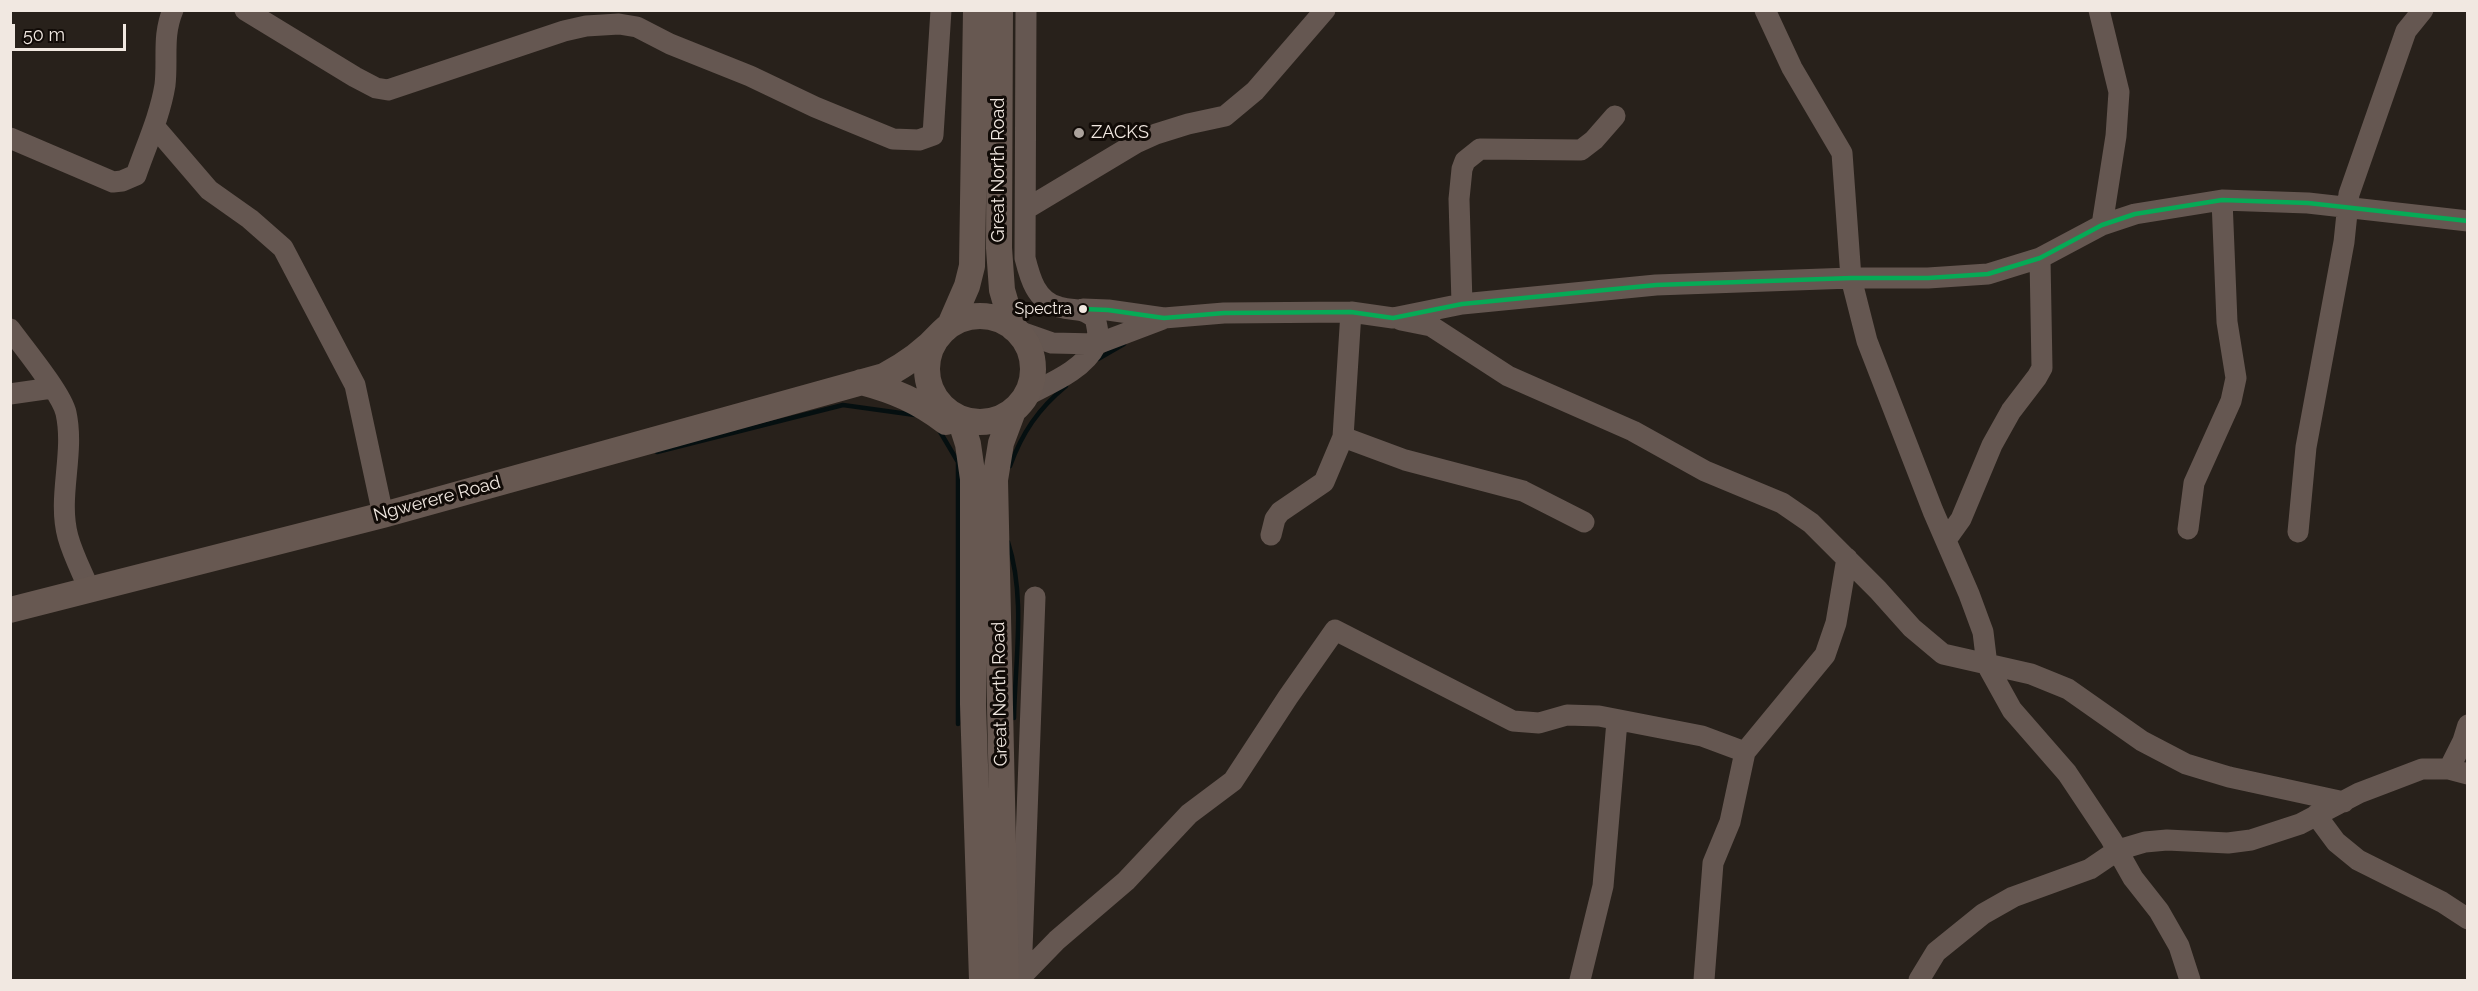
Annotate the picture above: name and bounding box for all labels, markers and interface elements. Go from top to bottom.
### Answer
scale bar [15,12,129,50]
text: 50 m [23,24,65,45]
street label: Great North Road [988,98,1010,242]
place label: ZACKS [1091,122,1149,144]
marker: ZACKS [1072,126,1086,140]
place label: Spectra [1015,299,1072,319]
marker: Spectra [1077,303,1089,315]
street label: Ngwerere Road [371,472,503,526]
street label: Great North Road [988,621,1012,767]

